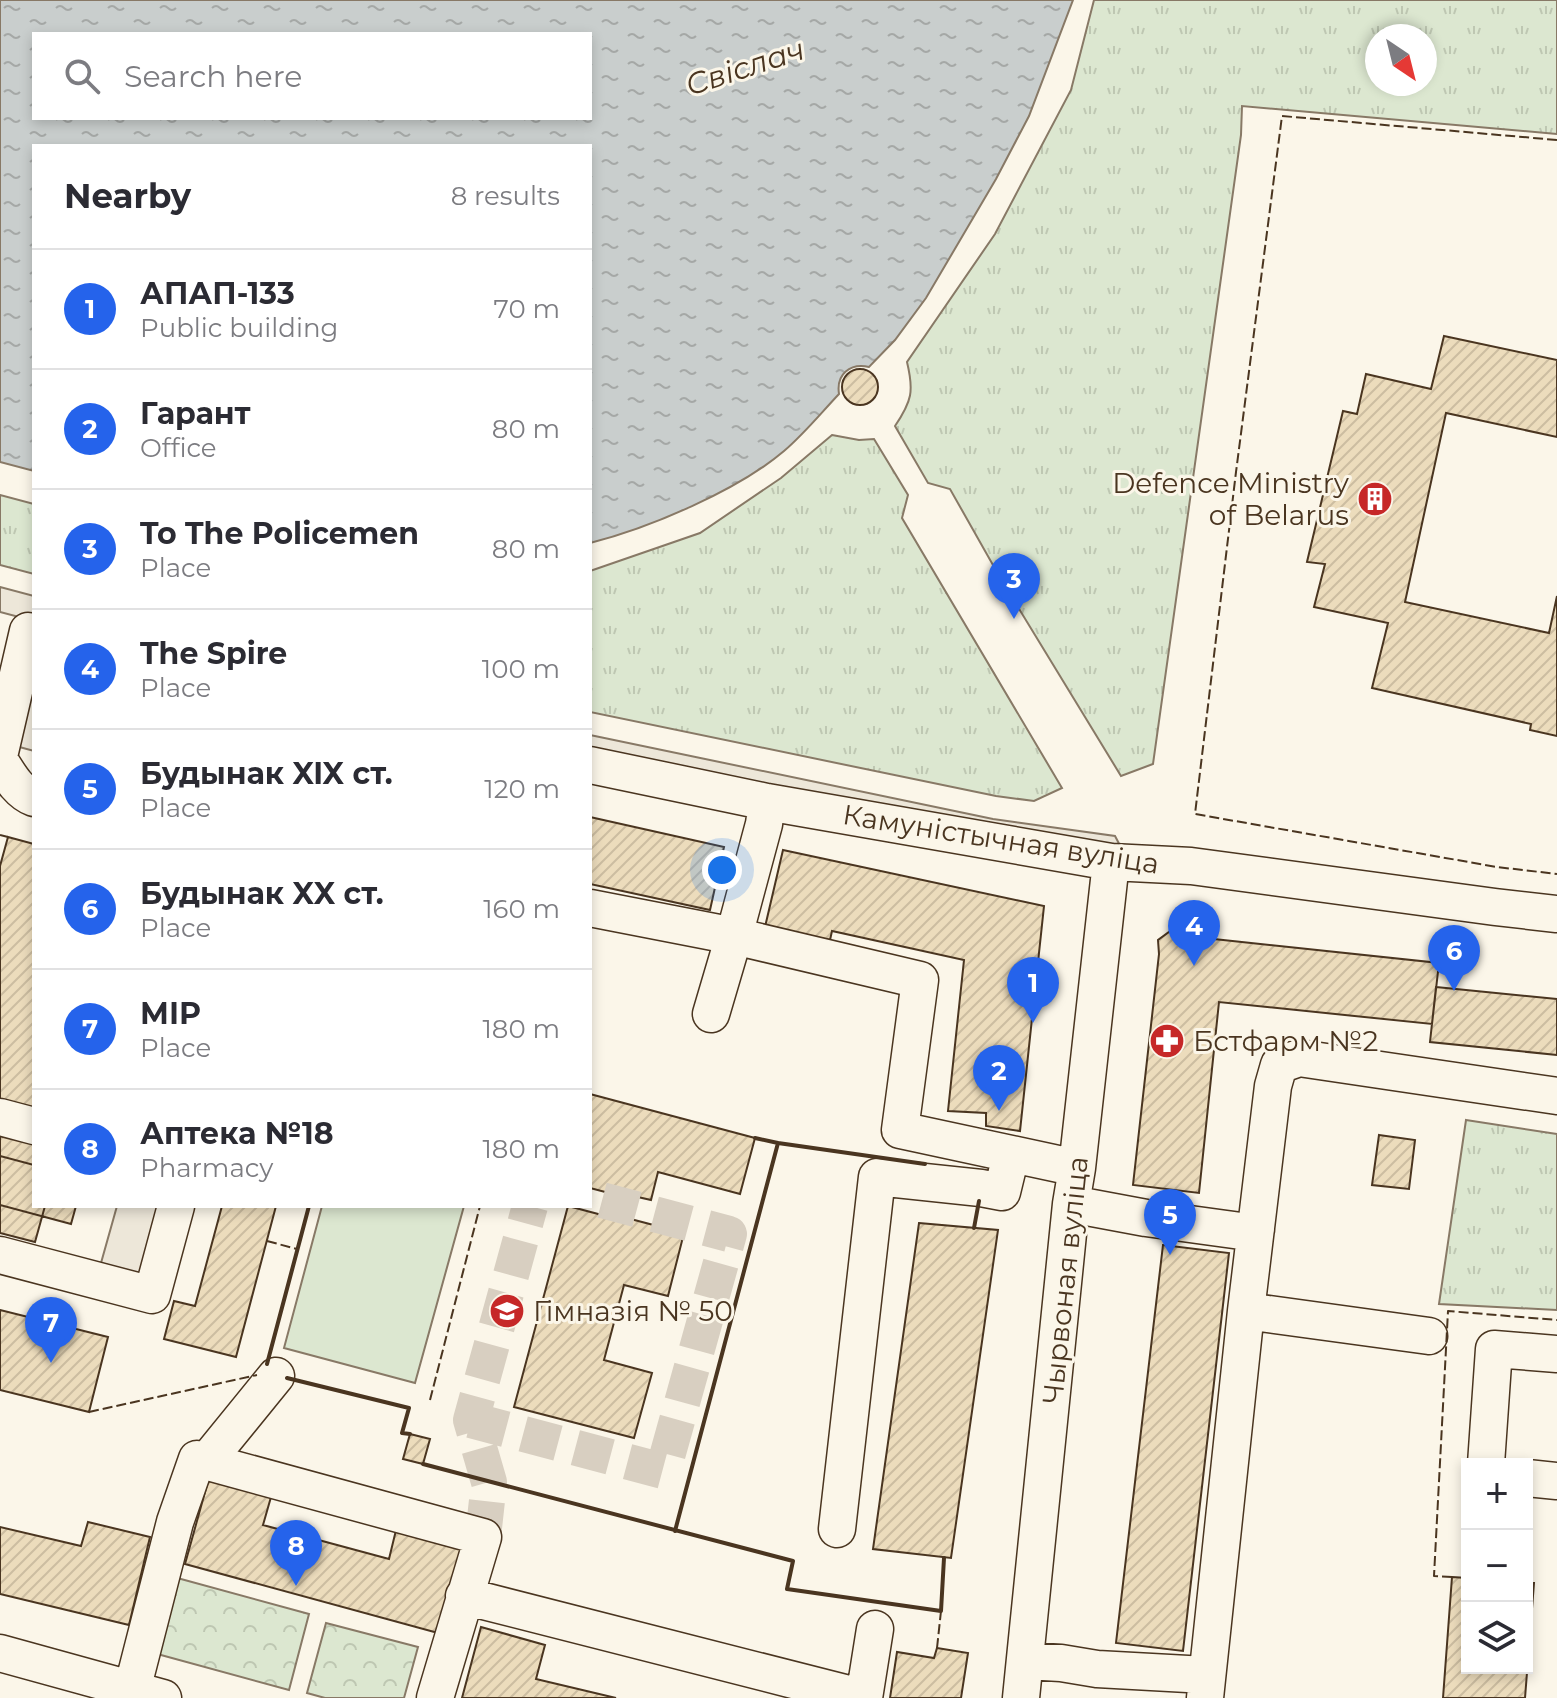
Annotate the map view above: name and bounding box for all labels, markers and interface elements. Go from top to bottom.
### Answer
north arrow [1365,24,1437,96]
water label: Свіслач [681,30,809,104]
search box [32,32,592,120]
icon: search [60,54,104,98]
text: Search here [124,58,302,95]
text: Nearby [64,175,191,217]
text: 8 results [451,180,560,212]
text: АПАП-133 [140,275,295,312]
text: 1 [85,293,95,325]
text: 70 m [494,293,560,325]
text: Public building [140,312,338,344]
text: Гарант [140,395,251,432]
text: 2 [82,413,98,445]
text: 80 m [492,413,560,445]
text: Office [140,432,217,464]
place label: Defence Ministry of Belarus [1112,466,1350,532]
building icon: Defence Ministry of Belarus [1356,480,1394,518]
text: To The Policemen [140,515,419,552]
text: 3 [82,533,98,565]
text: 80 m [492,533,560,565]
text: Place [140,552,211,584]
pin: 3 [988,553,1040,619]
text: The Spire [140,635,287,672]
text: 4 [81,653,99,685]
text: 100 m [482,653,560,685]
text: Place [140,672,211,704]
text: Будынак XIX ст. [140,755,393,792]
text: 5 [82,773,98,805]
text: 120 m [484,773,560,805]
text: Place [140,792,211,824]
street label: Камуністычная вуліца [840,797,1162,881]
your location [702,850,742,890]
text: Будынак XX ст. [140,875,384,912]
text: 6 [82,893,98,925]
text: 160 m [483,893,560,925]
pin: 4 [1168,900,1220,966]
text: Place [140,912,211,944]
pin: 6 [1428,925,1480,991]
pin: 1 [1007,957,1059,1023]
text: МІР [140,995,201,1032]
text: 7 [82,1013,98,1045]
text: 180 m [482,1013,560,1045]
pharmacy icon: Бстфарм №2 [1148,1022,1186,1060]
place label: Бстфарм №2 [1193,1024,1378,1058]
text: Place [140,1032,211,1064]
pin: 2 [973,1045,1025,1111]
text: Аптека №18 [140,1115,334,1152]
text: 8 [81,1133,99,1165]
text: 180 m [482,1133,560,1165]
text: Pharmacy [140,1152,273,1184]
street label: Чырвоная вуліца [1035,1155,1095,1405]
pin: 5 [1144,1189,1196,1255]
school or university icon: Гімназія № 50 [488,1292,526,1330]
place label: Гімназія № 50 [533,1294,733,1328]
pin: 7 [25,1297,77,1363]
map controls [1461,1458,1533,1674]
button: + [1461,1458,1533,1530]
pin: 8 [270,1520,322,1586]
button: − [1461,1530,1533,1602]
button: layers [1461,1602,1533,1674]

